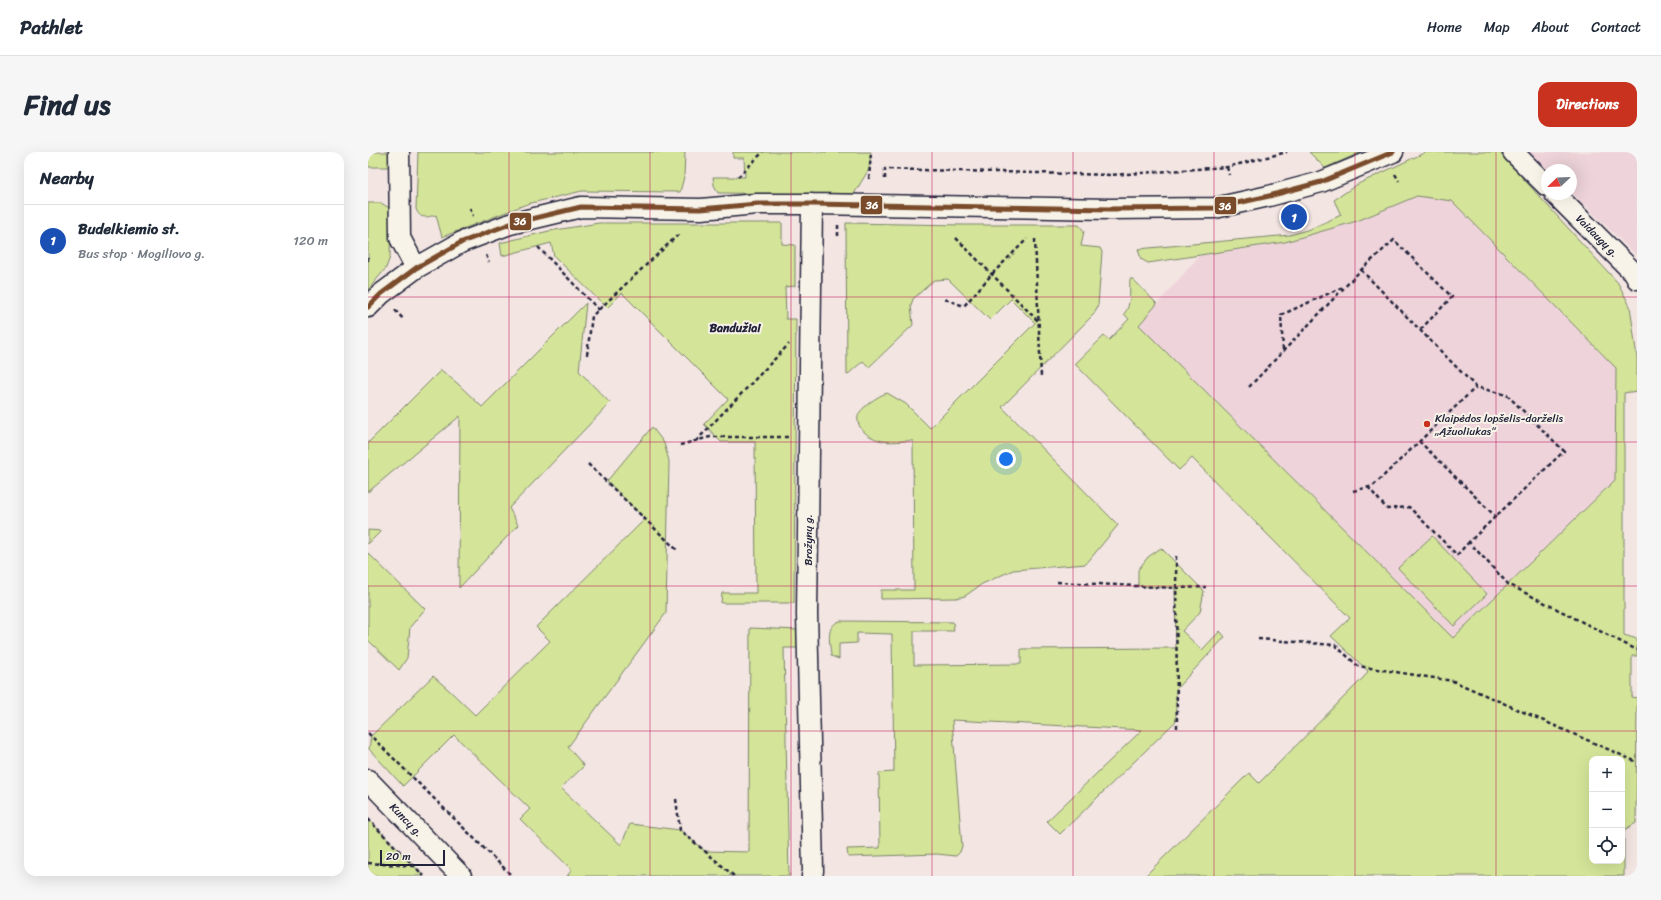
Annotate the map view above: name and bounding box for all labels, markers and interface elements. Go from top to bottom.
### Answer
text: Pathlet [20,11,83,44]
text: Home [1427,15,1462,40]
text: Map [1484,15,1510,40]
text: About [1532,15,1569,40]
text: Contact [1591,15,1641,40]
text: Find us [24,80,111,129]
button: Directions [1538,82,1637,127]
text: Nearby [40,163,94,193]
north arrow [1541,164,1577,200]
line badge: 36 [860,195,883,215]
text: 36 [865,196,878,215]
line badge: 36 [1214,196,1237,215]
text: 36 [1218,197,1231,216]
pin: 1 [1281,202,1307,232]
street label: Vaidaugų g. [1571,210,1623,262]
line badge: 36 [509,212,532,231]
text: 36 [513,212,526,231]
text: Budelkiemio st. [78,216,180,242]
text: 1 [50,229,56,252]
text: 120 m [293,229,328,252]
text: Bus stop · Mogiliovo g. [78,242,205,265]
district label: Bandužiai [709,317,761,339]
place label: Klaipėdos lopšelis-darželis „Ąžuoliukas“ [1434,409,1563,441]
marker: Klaipėdos lopšelis-darželis „Ąžuoliukas“ [1422,419,1432,429]
your location [996,449,1016,469]
street label: Brožynų g. [799,514,818,566]
map controls [1589,756,1625,864]
button: + [1589,756,1625,792]
button: − [1589,792,1625,828]
street label: Kuncų g. [385,798,427,842]
button: locate [1589,828,1625,864]
text: 20 m [386,847,411,866]
scale bar [380,848,445,867]

